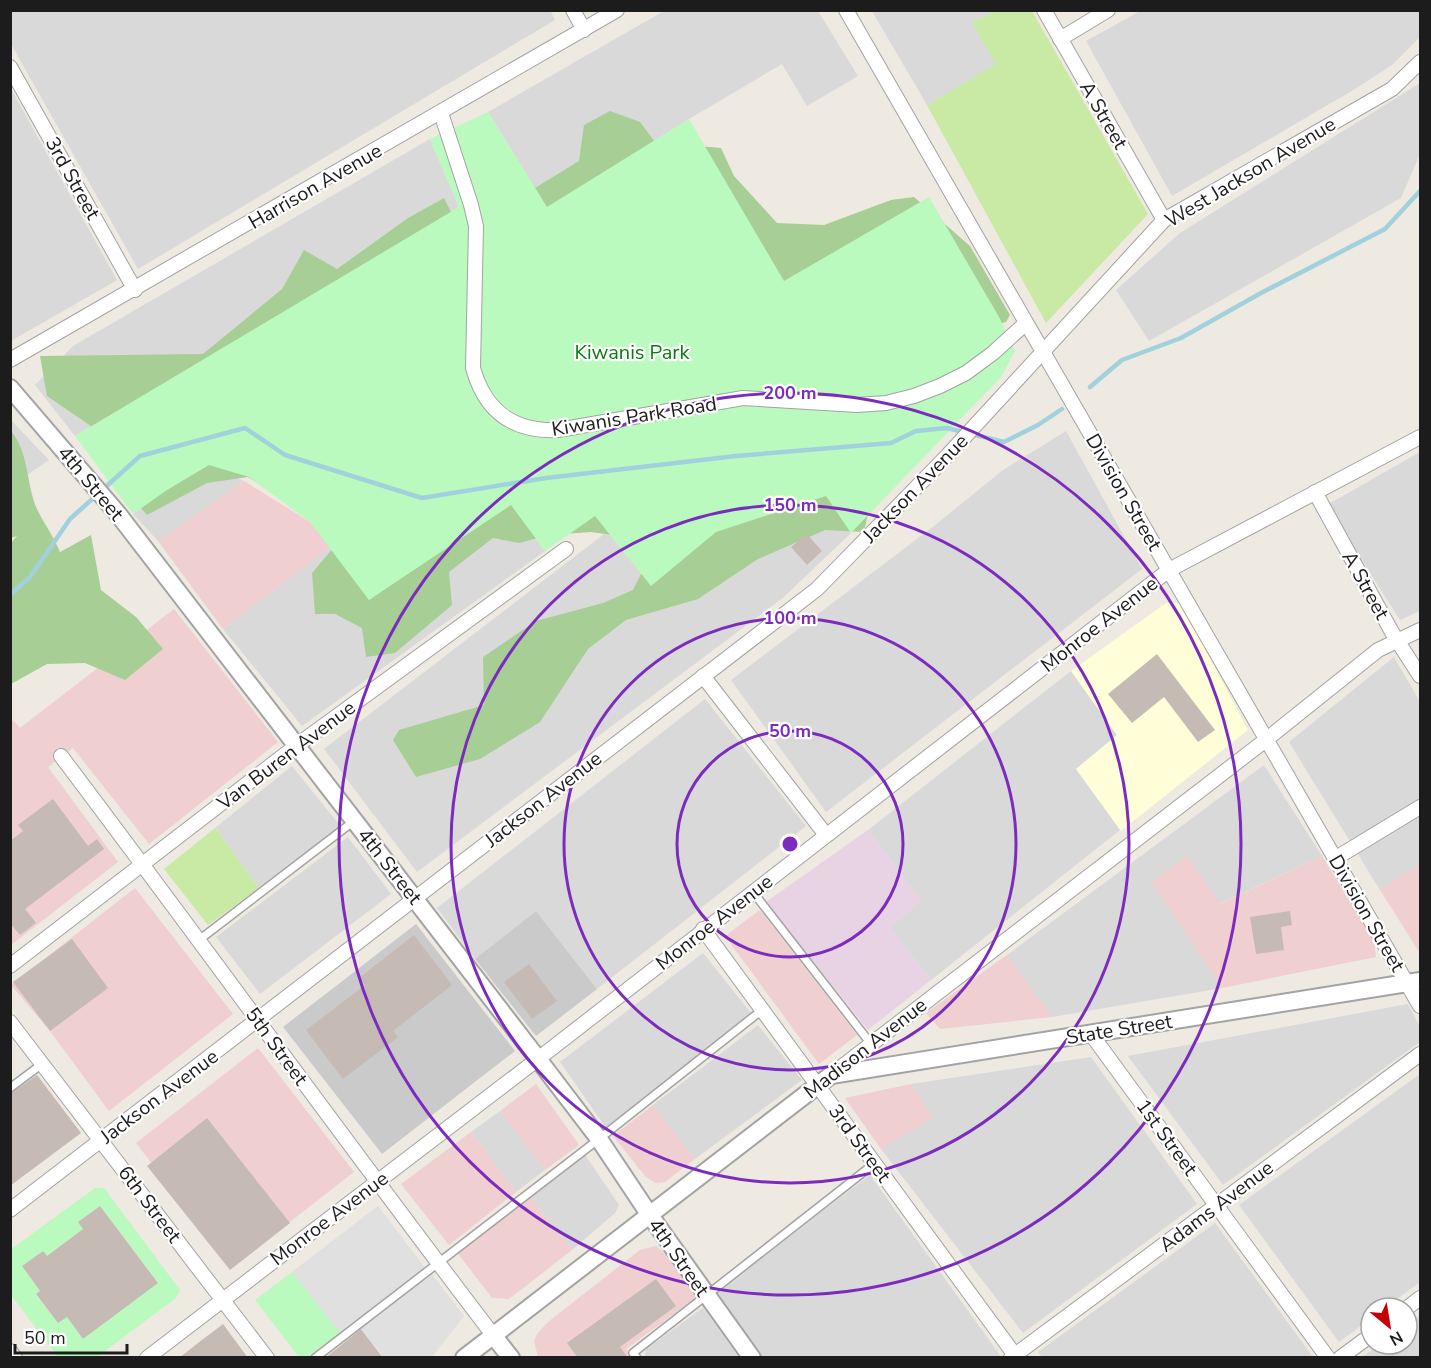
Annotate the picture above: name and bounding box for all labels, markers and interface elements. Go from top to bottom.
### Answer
street label: A Street [1073,76,1134,155]
street label: West Jackson Avenue [1160,111,1341,234]
street label: 3rd Street [39,132,107,225]
street label: Harrison Avenue [244,137,387,236]
park label: Kiwanis Park [574,339,691,366]
text: 200 m [763,381,817,405]
street label: Kiwanis Park Road [550,390,719,443]
street label: Jackson Avenue [856,428,974,549]
street label: Division Street [1079,429,1168,557]
street label: 4th Street [51,440,131,527]
text: 150 m [763,493,817,517]
street label: A Street [1336,546,1396,625]
street label: Monroe Avenue [1035,570,1163,679]
text: 100 m [763,606,817,630]
street label: Van Buren Avenue [211,694,361,817]
text: 50 m [769,719,811,743]
street label: Jackson Avenue [478,745,607,854]
street label: 4th Street [351,823,429,911]
centre of rings [780,834,800,854]
street label: Division Street [1322,850,1411,978]
street label: Monroe Avenue [650,868,778,977]
street label: Madison Avenue [798,992,932,1105]
street label: 5th Street [239,1002,315,1091]
street label: State Street [1064,1008,1175,1051]
street label: Jackson Avenue [94,1043,224,1150]
street label: 1st Street [1130,1094,1204,1182]
street label: 3rd Street [822,1099,898,1189]
street label: Adams Avenue [1154,1154,1279,1258]
street label: 6th Street [112,1160,188,1249]
street label: Monroe Avenue [265,1165,394,1272]
street label: 4th Street [642,1213,716,1303]
north arrow [1359,1296,1419,1356]
scale bar [15,1317,128,1355]
text: 50 m [24,1326,66,1350]
text: N [1385,1326,1407,1351]

